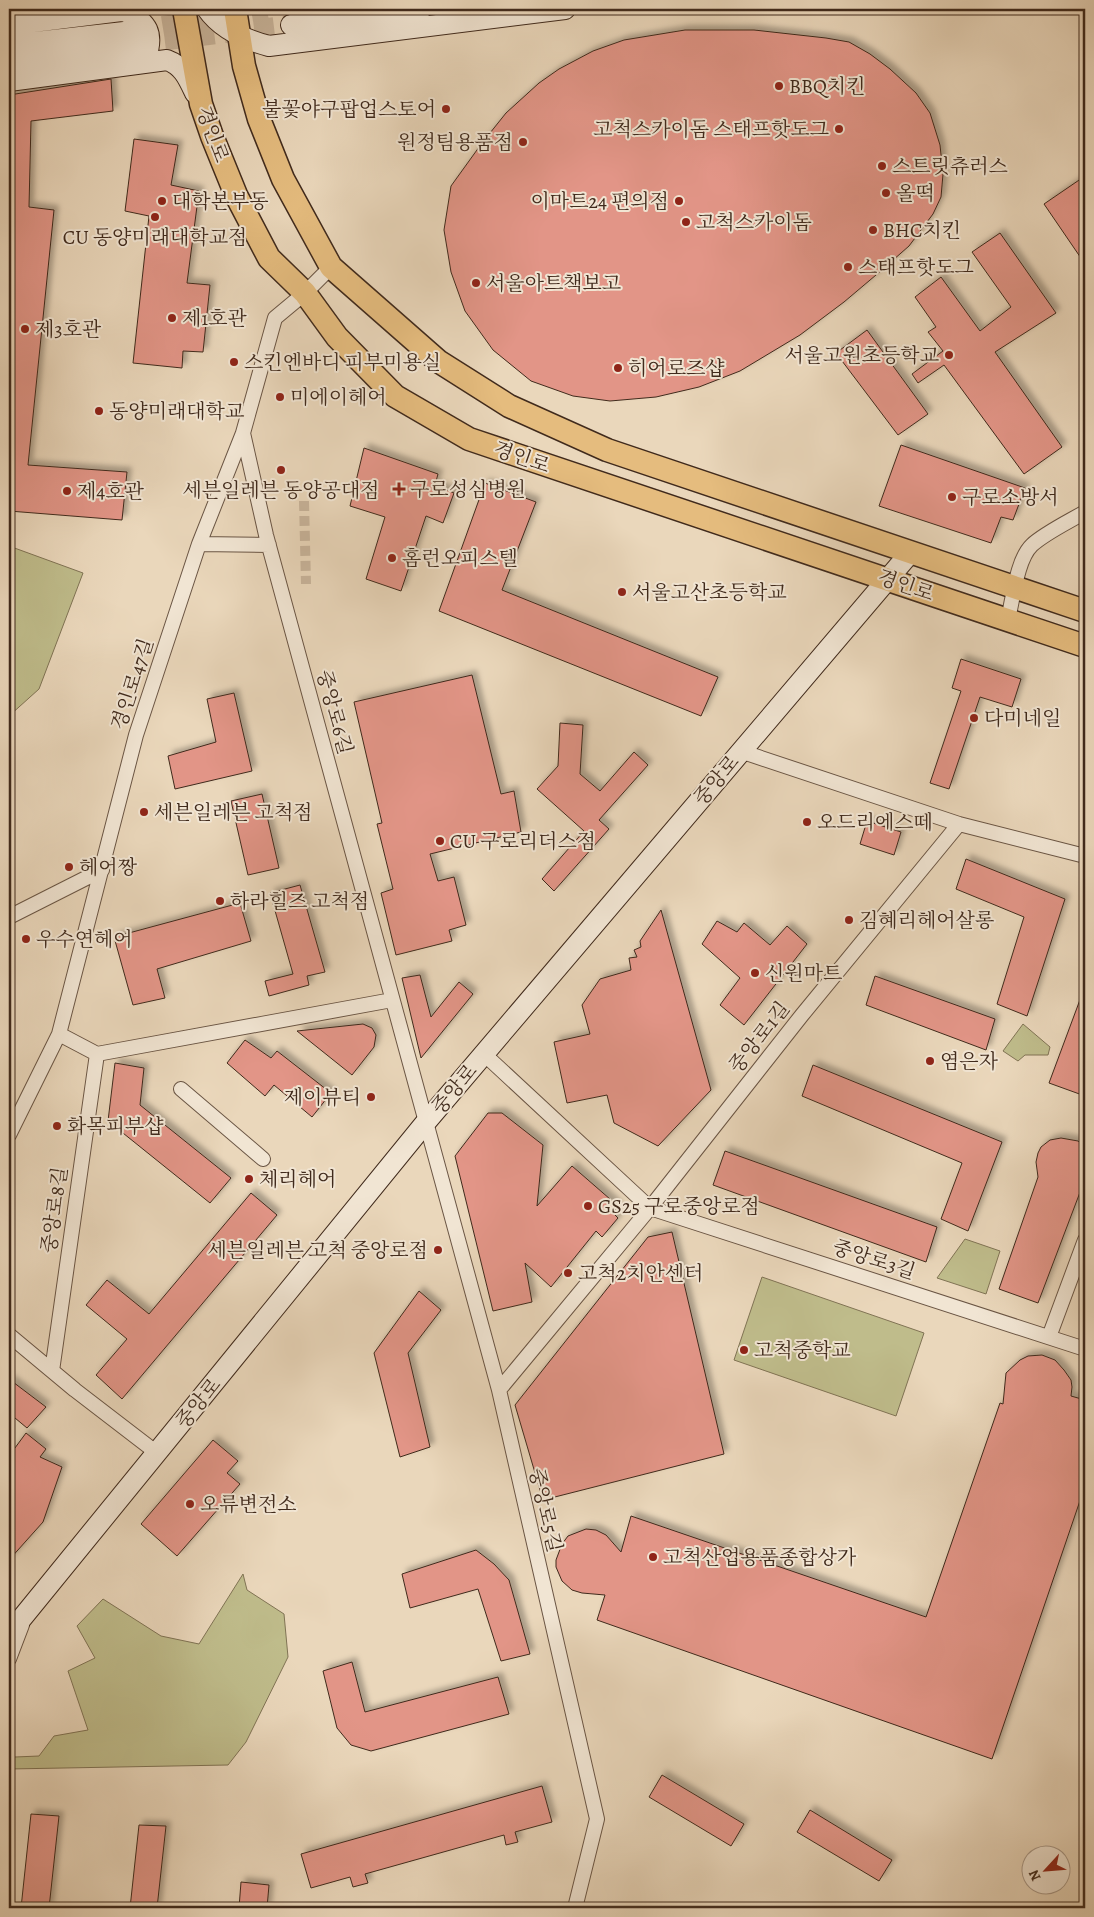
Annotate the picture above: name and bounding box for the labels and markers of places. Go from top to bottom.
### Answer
place label: BBQ치킨 [789,73,865,100]
marker: BBQ치킨 [773,80,785,92]
place label: 불꽃야구팝업스토어 [262,96,436,123]
marker: 불꽃야구팝업스토어 [440,103,452,115]
place label: 고척스카이돔 스태프핫도그 [593,116,829,143]
marker: 고척스카이돔 스태프핫도그 [833,123,845,135]
place label: 원정팀용품점 [397,129,513,156]
marker: 원정팀용품점 [517,136,529,148]
place label: 스트릿츄러스 [892,153,1008,180]
marker: 스트릿츄러스 [876,160,888,172]
place label: 올떡 [896,180,935,207]
marker: 올떡 [880,187,892,199]
place label: 대학본부동 [172,188,269,215]
place label: 이마트24 편의점 [531,188,669,215]
marker: 대학본부동 [156,195,168,207]
marker: 이마트24 편의점 [673,195,685,207]
place label: 고척스카이돔 [696,209,812,236]
marker: CU 동양미래대학교점 [149,211,161,223]
marker: 고척스카이돔 [680,216,692,228]
place label: BHC치킨 [883,217,961,244]
place label: CU 동양미래대학교점 [63,224,247,251]
marker: BHC치킨 [867,224,879,236]
place label: 스태프핫도그 [858,254,974,281]
marker: 스태프핫도그 [842,261,854,273]
place label: 서울아트책보고 [486,270,621,297]
marker: 서울아트책보고 [470,277,482,289]
place label: 제1호관 [182,305,247,332]
marker: 제1호관 [166,312,178,324]
place label: 제3호관 [35,316,102,343]
marker: 제3호관 [19,323,31,335]
place label: 서울고원초등학교 [784,342,940,369]
place label: 스킨엔바디 피부미용실 [244,349,441,376]
marker: 서울고원초등학교 [943,349,955,361]
place label: 히어로즈샵 [628,355,725,382]
marker: 스킨엔바디 피부미용실 [228,356,240,368]
marker: 히어로즈샵 [612,362,624,374]
place label: 미에이헤어 [290,384,387,411]
marker: 미에이헤어 [274,391,286,403]
place label: 동양미래대학교 [109,398,245,425]
marker: 동양미래대학교 [93,405,105,417]
marker: 세븐일레븐 동양공대점 [275,464,287,476]
place label: 구로성심병원 [410,476,526,503]
place label: 세븐일레븐 동양공대점 [182,477,380,504]
place label: 제4호관 [77,478,145,505]
marker: 구로성심병원 [392,482,406,496]
place label: 구로소방서 [962,484,1059,511]
marker: 제4호관 [61,485,73,497]
marker: 구로소방서 [946,491,958,503]
place label: 홈런오피스텔 [402,545,518,572]
marker: 홈런오피스텔 [386,552,398,564]
place label: 서울고산초등학교 [632,579,787,606]
marker: 서울고산초등학교 [616,586,628,598]
place label: 다미네일 [984,705,1061,732]
marker: 다미네일 [968,712,980,724]
place label: 세븐일레븐 고척점 [154,799,313,826]
marker: 세븐일레븐 고척점 [138,806,150,818]
place label: 오드리에스떼 [817,809,933,836]
marker: 오드리에스떼 [801,816,813,828]
place label: CU 구로리더스점 [450,828,596,855]
marker: CU 구로리더스점 [434,835,446,847]
place label: 헤어짱 [79,854,138,881]
marker: 헤어짱 [63,861,75,873]
place label: 하라힐즈 고척점 [230,888,369,915]
marker: 하라힐즈 고척점 [214,895,226,907]
place label: 김혜리헤어살롱 [859,907,994,934]
marker: 김혜리헤어살롱 [843,914,855,926]
place label: 우수연헤어 [36,926,133,953]
marker: 우수연헤어 [20,933,32,945]
place label: 신원마트 [765,960,842,987]
marker: 신원마트 [749,967,761,979]
place label: 염은자 [940,1048,999,1075]
marker: 염은자 [924,1055,936,1067]
place label: 제이뷰티 [284,1084,361,1111]
marker: 제이뷰티 [365,1091,377,1103]
place label: 화목피부샵 [67,1113,164,1140]
marker: 화목피부샵 [51,1120,63,1132]
place label: 체리헤어 [259,1166,336,1193]
marker: 체리헤어 [243,1173,255,1185]
place label: GS25 구로중앙로점 [598,1193,760,1220]
marker: GS25 구로중앙로점 [582,1200,594,1212]
place label: 세븐일레븐 고척 중앙로점 [208,1237,428,1264]
marker: 세븐일레븐 고척 중앙로점 [432,1244,444,1256]
place label: 고척2치안센터 [578,1260,703,1287]
marker: 고척2치안센터 [562,1267,574,1279]
place label: 고척중학교 [754,1337,851,1364]
marker: 고척중학교 [738,1344,750,1356]
place label: 오류변전소 [200,1491,297,1518]
marker: 오류변전소 [184,1498,196,1510]
place label: 고척산업용품종합상가 [663,1544,857,1571]
marker: 고척산업용품종합상가 [647,1551,659,1563]

